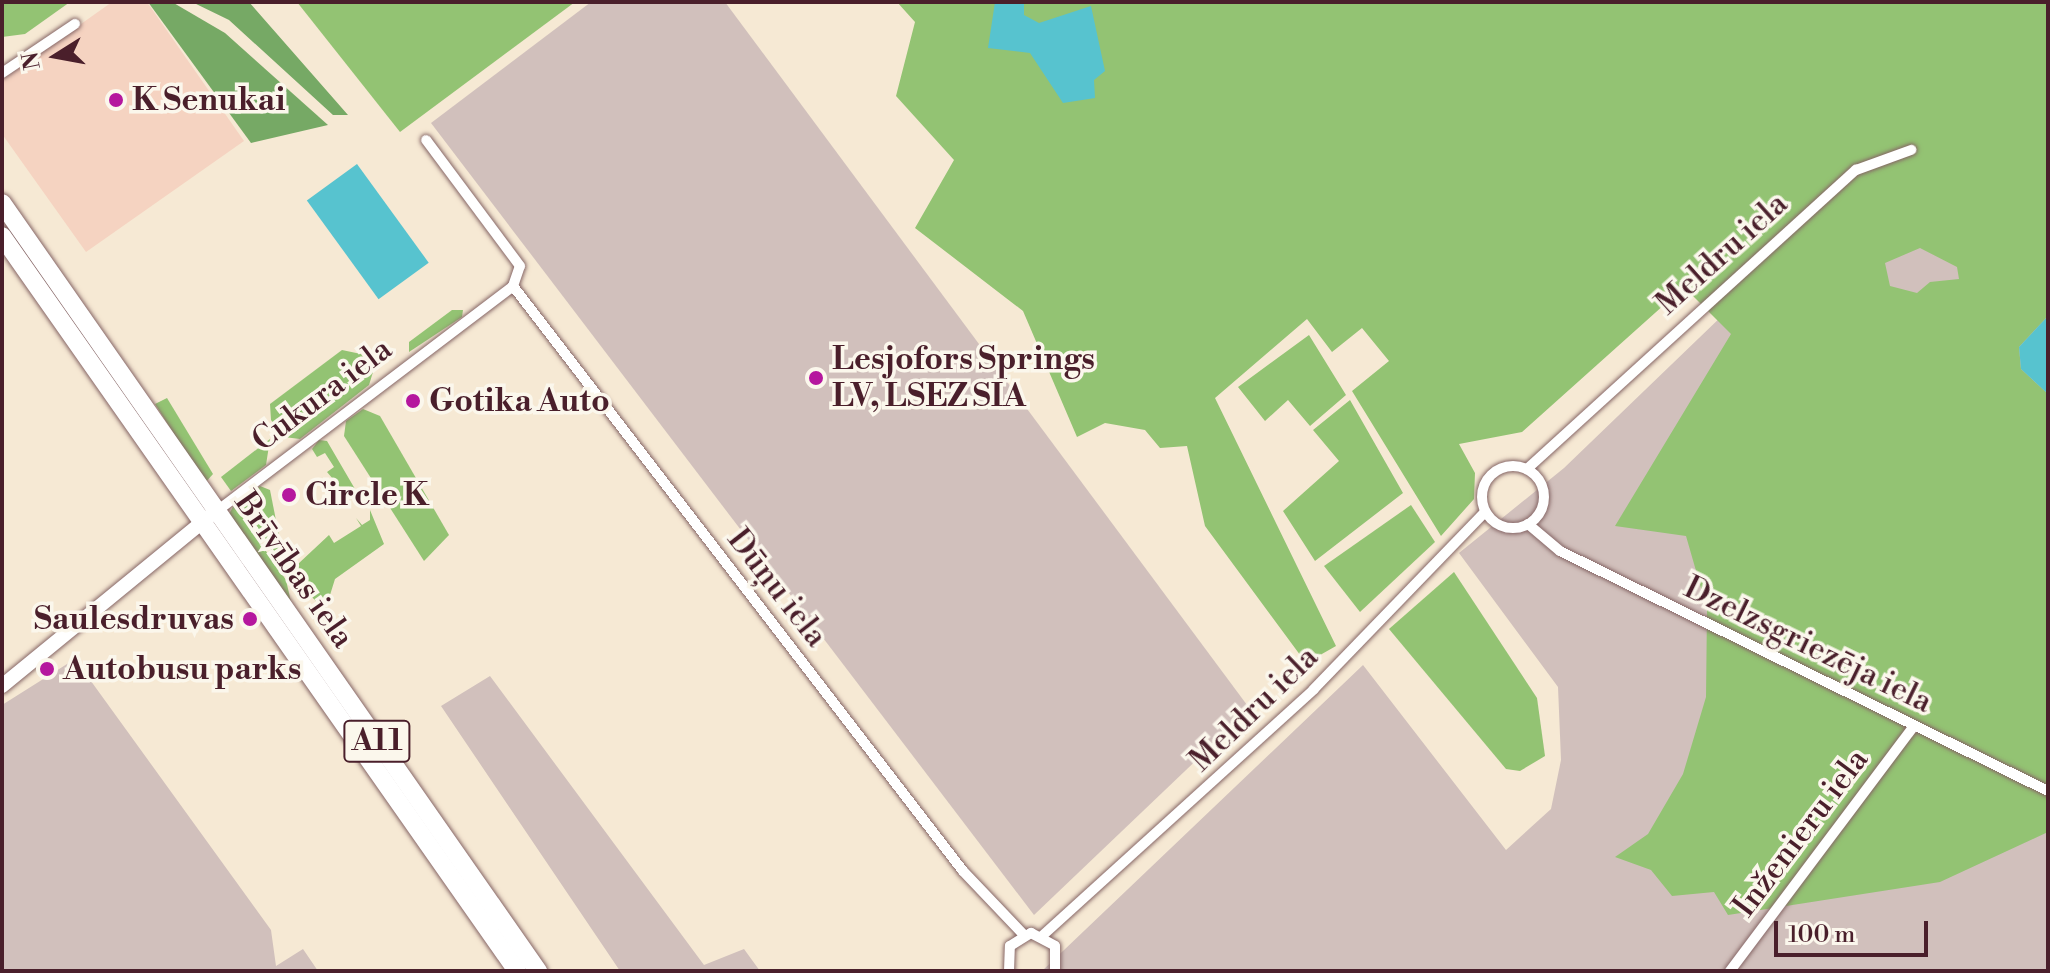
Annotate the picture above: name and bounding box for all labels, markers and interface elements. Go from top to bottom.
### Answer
north arrow [16,16,96,96]
text: N [17,50,47,72]
place label: K Senukai [132,81,285,119]
marker: K Senukai [107,91,125,109]
street label: Meldru iela [1648,185,1796,323]
street label: Cukura iela [245,330,399,460]
place label: Lesjofors Springs LV, LSEZ SIA [832,341,1095,416]
marker: Lesjofors Springs LV, LSEZ SIA [807,369,825,387]
place label: Gotika Auto [429,382,610,420]
marker: Gotika Auto [404,392,422,410]
place label: Circle K [305,476,429,514]
street label: Brīvības iela [226,485,362,655]
marker: Circle K [280,486,298,504]
street label: Dūņu iela [719,521,835,655]
street label: Dzelzsgriezēja iela [1678,568,1938,722]
place label: Saulesdruvas [34,600,234,638]
marker: Saulesdruvas [241,610,259,628]
street label: Meldru iela [1182,638,1326,780]
place label: Autobusu parks [63,650,302,688]
marker: Autobusu parks [38,660,56,678]
road number: A11 [343,715,411,767]
street label: Inženieru iela [1725,741,1877,925]
scale bar [1778,905,1932,955]
text: 100 m [1788,920,1855,950]

